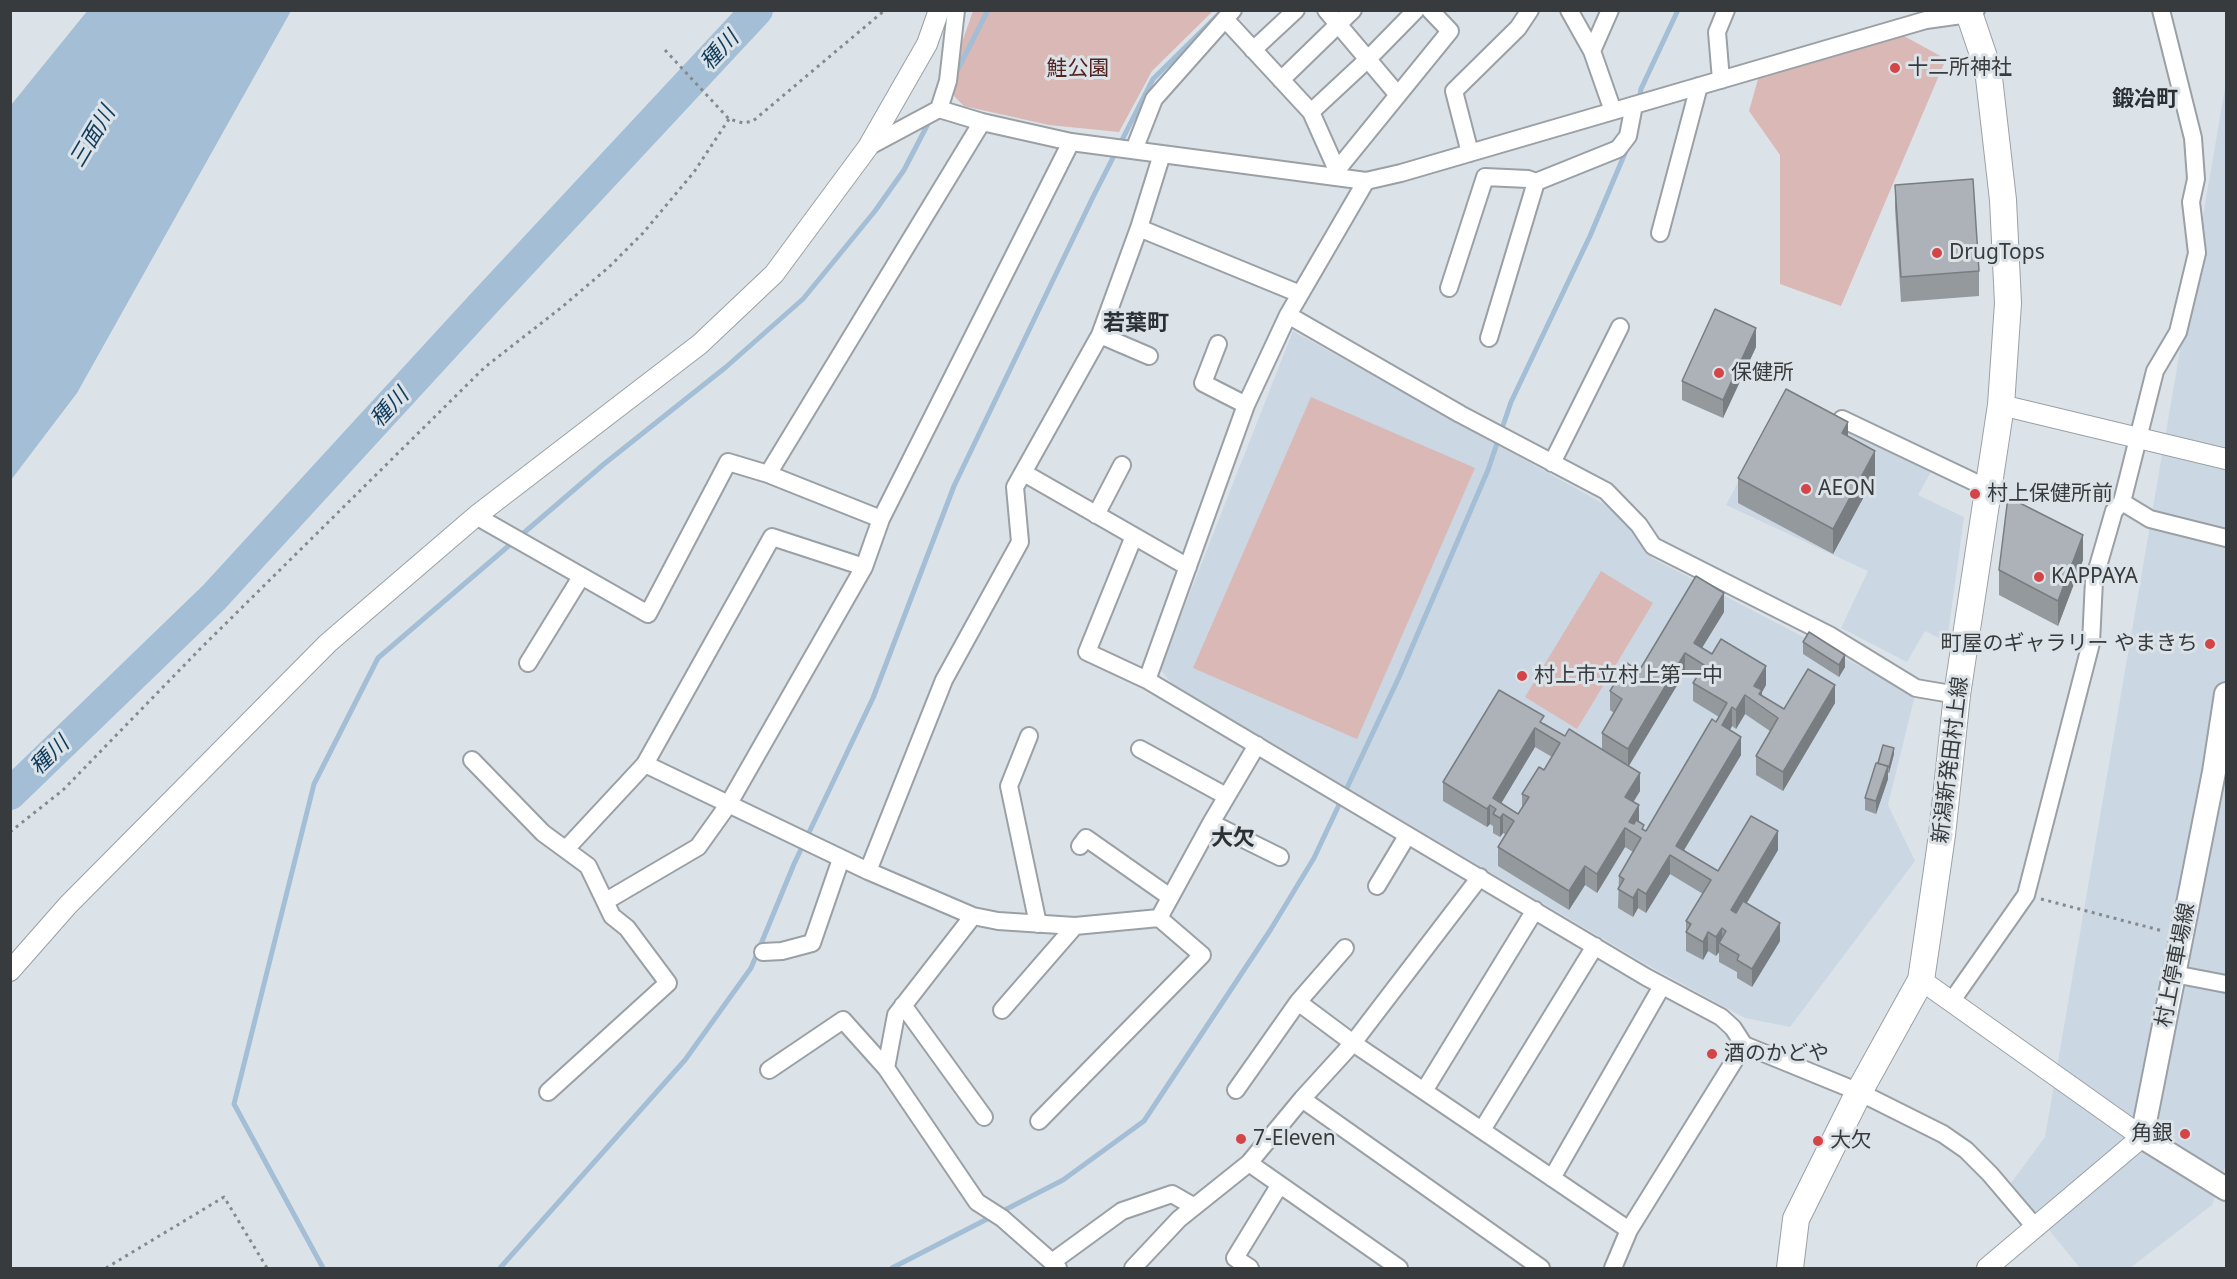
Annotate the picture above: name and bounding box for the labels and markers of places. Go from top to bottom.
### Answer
place label: 十二所神社 [1907,55,2012,81]
marker: 十二所神社 [1888,61,1902,75]
place label: DrugTops [1949,240,2045,266]
marker: DrugTops [1930,246,1944,260]
place label: 保健所 [1731,360,1794,386]
marker: 保健所 [1712,366,1726,380]
place label: AEON [1818,476,1875,502]
place label: 村上保健所前 [1987,481,2113,507]
marker: AEON [1799,482,1813,496]
marker: 村上保健所前 [1968,487,1982,501]
place label: KAPPAYA [2051,564,2138,590]
marker: KAPPAYA [2032,570,2046,584]
place label: 町屋のギャラリー やまきち [1941,631,2198,657]
marker: 町屋のギャラリー やまきち [2203,637,2217,651]
place label: 村上市立村上第一中 [1534,663,1723,689]
marker: 村上市立村上第一中 [1515,669,1529,683]
place label: 酒のかどや [1724,1041,1829,1067]
marker: 酒のかどや [1705,1047,1719,1061]
place label: 角銀 [2131,1121,2173,1147]
place label: 7-Eleven [1253,1126,1336,1152]
marker: 角銀 [2178,1127,2192,1141]
place label: 大欠 [1830,1128,1872,1154]
marker: 7-Eleven [1234,1132,1248,1146]
marker: 大欠 [1811,1134,1825,1148]

